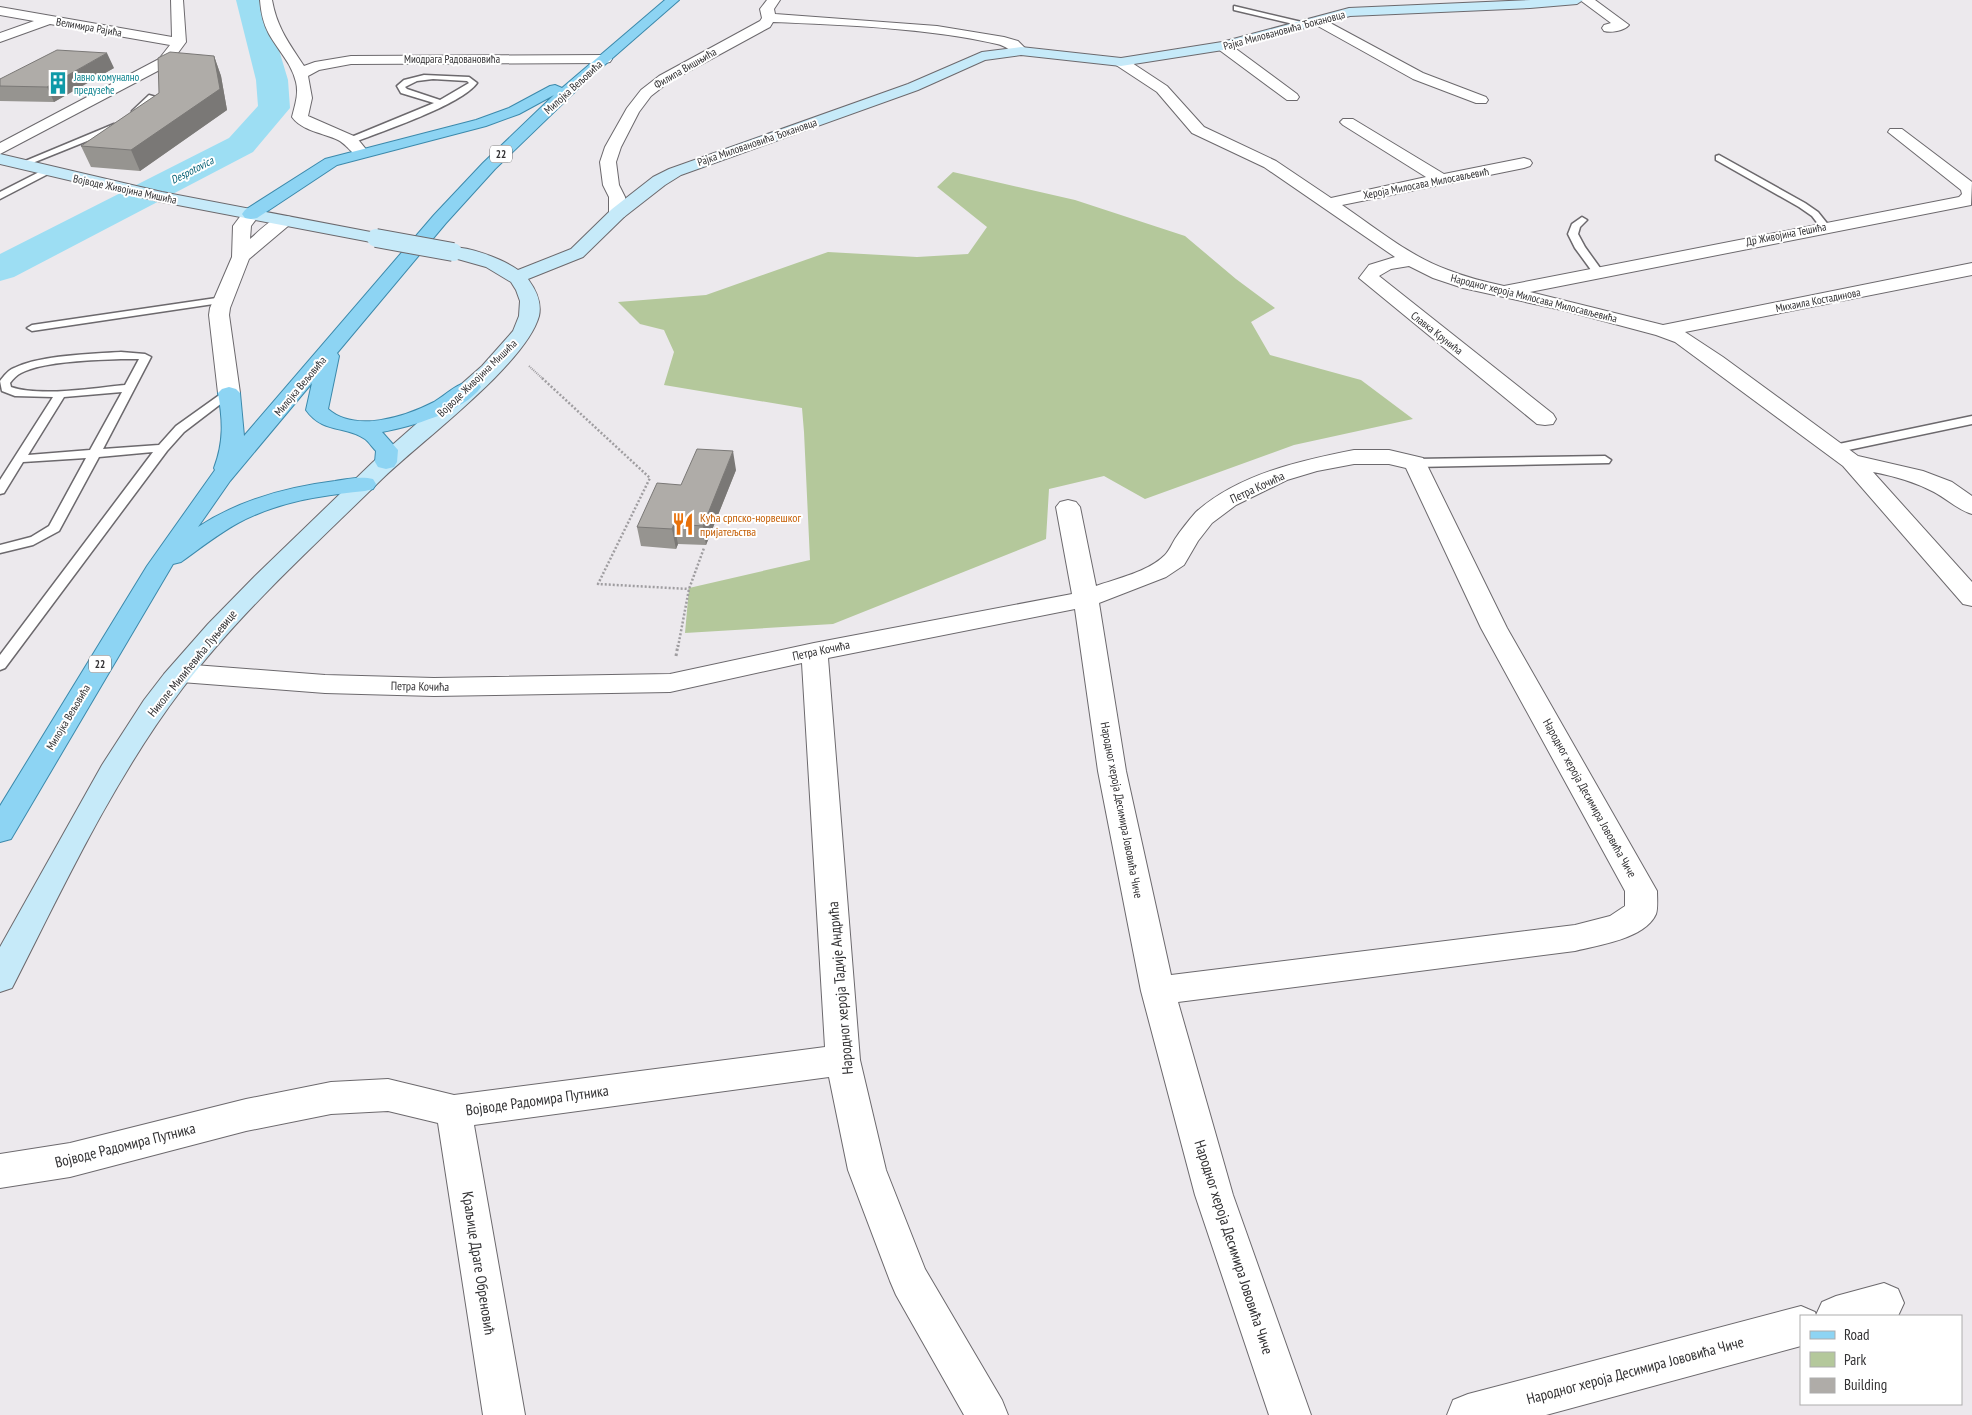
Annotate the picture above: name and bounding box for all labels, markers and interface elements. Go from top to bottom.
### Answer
street label: Рајка Миловановића Ђокановца [1222,7,1346,53]
street label: Велимира Рајића [55,14,123,40]
street label: Филипа Вишњића [651,44,719,92]
street label: Миодрага Радовановића [404,52,500,66]
street label: Милојка Вељовића [541,57,605,117]
building icon: Јавно комунално предузеће [45,70,71,96]
place label: Јавно комунално предузеће [73,70,140,97]
street label: Рајка Миловановића Ђокановца [695,115,819,169]
road number: 22 [490,146,512,162]
water label: Despotovica [168,153,216,187]
street label: Хероја Милосава Милосављевић [1362,164,1490,202]
street label: Војводе Живојина Мишића [72,171,178,207]
street label: Др Живојина Тешића [1745,219,1827,249]
street label: Народног хероја Милосава Милосављевића [1449,271,1619,325]
street label: Михаила Костадинова [1774,285,1862,315]
street label: Славка Крунића [1408,308,1466,358]
street label: Војводе Живојина Мишића [434,336,520,420]
street label: Милојка Вељовића [271,353,329,419]
street label: Петра Кочића [1227,468,1287,506]
place label: Кућа српско-норвешког пријатељства [700,510,801,539]
restaurant icon: Кућа српско-норвешког пријатељства [670,511,696,537]
street label: Николе Милићевића Луњевице [144,607,240,719]
street label: Петра Кочића [791,637,851,663]
road number: 22 [89,656,111,672]
street label: Петра Кочића [391,678,449,694]
street label: Милојка Вељовића [43,682,93,752]
street label: Народног хероја Десимира Јововића Чиче [1540,716,1640,880]
street label: Народног хероја Десимира Јововића Чиче [1098,721,1146,900]
street label: Народног хероја Тадије Андрића [823,901,857,1075]
street label: Војводе Радомира Путника [464,1081,610,1119]
street label: Војводе Радомира Путника [53,1118,197,1172]
street label: Народног хероја Десимира Јововића Чиче [1190,1137,1278,1357]
street label: Краљице Драге Обреновић [458,1190,500,1336]
legend [1800,1315,1962,1405]
text: Road [1844,1325,1870,1344]
street label: Народног хероја Десимира Јововића Чиче [1524,1332,1746,1408]
text: Park [1844,1350,1866,1369]
text: Building [1844,1375,1887,1394]

